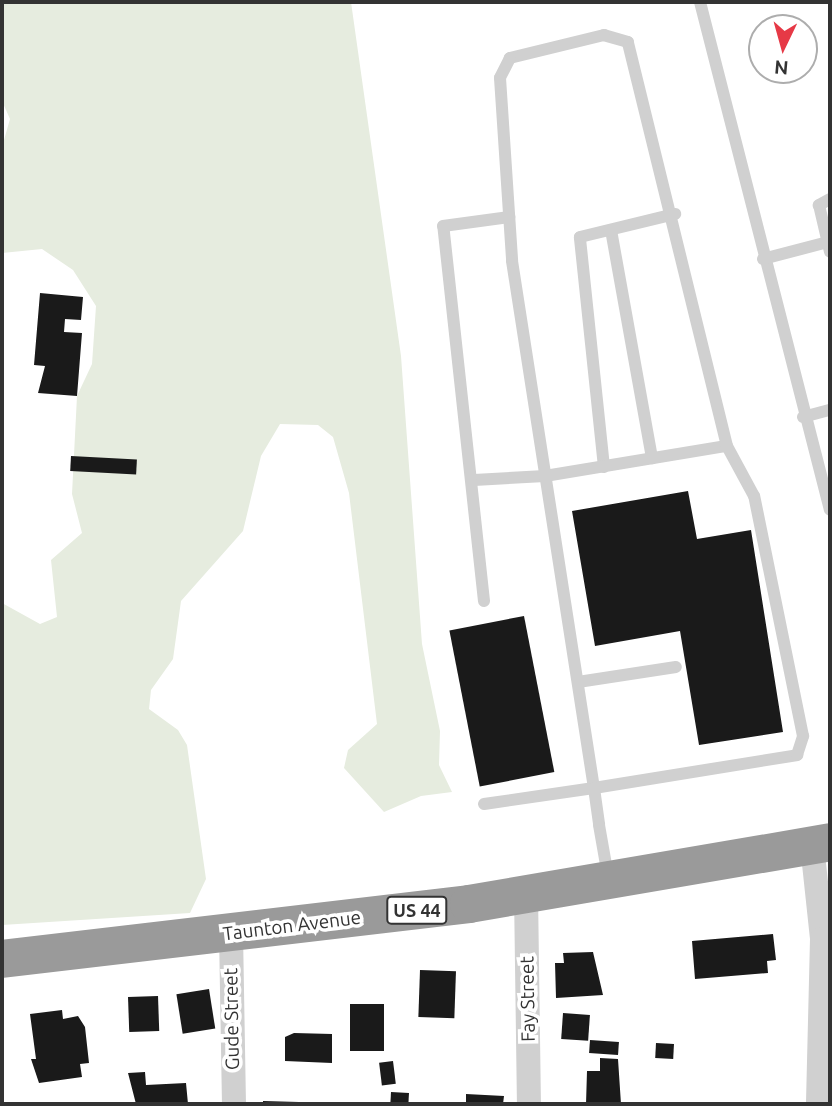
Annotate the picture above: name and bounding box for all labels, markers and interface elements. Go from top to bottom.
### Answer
north arrow [748,14,818,84]
text: N [773,56,789,80]
road number: US 44 [386,896,448,925]
street label: Taunton Avenue [222,906,362,946]
street label: Fay Street [516,956,540,1042]
street label: Gude Street [220,968,244,1070]

